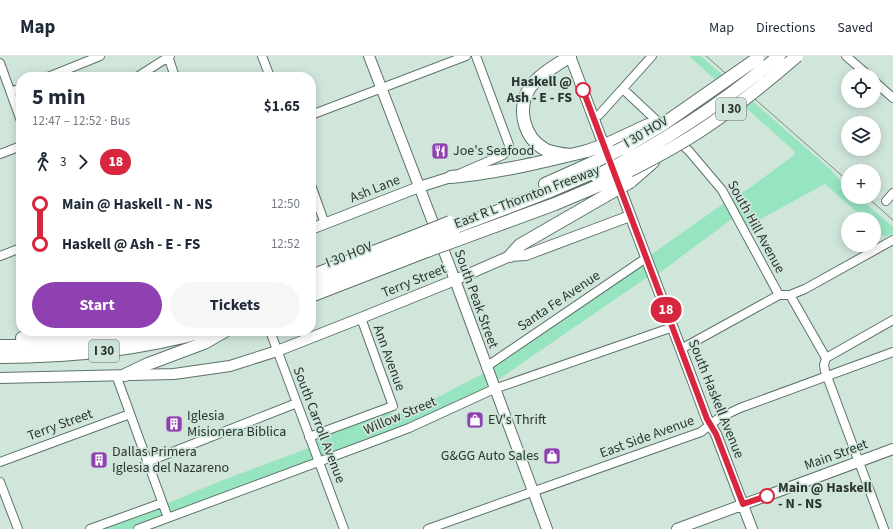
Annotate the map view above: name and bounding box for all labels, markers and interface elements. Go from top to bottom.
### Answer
text: Map [20,14,55,41]
text: Map [709,18,734,38]
text: Directions [756,18,815,38]
text: Saved [837,18,873,38]
map controls [841,68,881,252]
button: locate [841,68,881,108]
place label: Haskell @ Ash - E - FS [506,72,572,108]
text: 5 min [32,81,86,113]
marker: Haskell @ Ash - E - FS [575,82,591,98]
text: $1.65 [264,96,300,117]
road number: I 30 [716,98,746,120]
street label: I 30 HOV [620,111,673,153]
text: 12:47 – 12:52 · Bus [32,112,130,130]
button: layers [841,116,881,156]
restaurant icon: Joe's Seafood [430,141,450,161]
place label: Joe's Seafood [453,141,534,161]
icon: walk [32,151,54,173]
icon: forward [72,151,94,173]
text: 18 [108,152,123,172]
text: 3 [60,153,66,171]
street label: East R L Thornton Freeway [451,160,603,234]
button: + [841,164,881,204]
street label: Ash Lane [347,170,403,208]
street label: South Hill Avenue [722,177,790,277]
text: Main @ Haskell - N - NS [62,194,213,215]
text: 12:50 [271,195,300,213]
button: − [841,212,881,252]
text: Haskell @ Ash - E - FS [62,234,200,255]
text: 12:52 [271,235,300,253]
street label: I 30 HOV [323,237,376,273]
street label: South Peak Street [449,247,503,352]
street label: Terry Street [379,259,450,303]
street label: Santa Fe Avenue [514,266,604,336]
button: Start [32,282,162,328]
button: Tickets [170,282,300,328]
line badge: 18 [648,297,684,323]
text: 18 [659,300,673,320]
street label: Ann Avenue [368,322,410,394]
street label: South Haskell Avenue [683,337,749,461]
road number: I 30 [89,340,119,362]
street label: South Carroll Avenue [288,364,350,486]
street label: Willow Street [361,392,440,440]
street label: Terry Street [25,404,96,446]
place label: Iglesia Misionera Biblica [187,406,286,442]
shop icon: EV's Thrift [465,410,485,430]
place label: EV's Thrift [488,410,547,430]
street label: East Side Avenue [597,411,697,463]
building icon: Iglesia Misionera Biblica [164,414,184,434]
street label: Main Street [801,434,871,476]
place label: Dallas Primera Iglesia del Nazareno [112,442,229,478]
place label: G&GG Auto Sales [441,446,539,466]
shop icon: G&GG Auto Sales [542,446,562,466]
building icon: Dallas Primera Iglesia del Nazareno [89,450,109,470]
place label: Main @ Haskell - N - NS [778,478,872,514]
marker: Main @ Haskell - N - NS [759,488,775,504]

